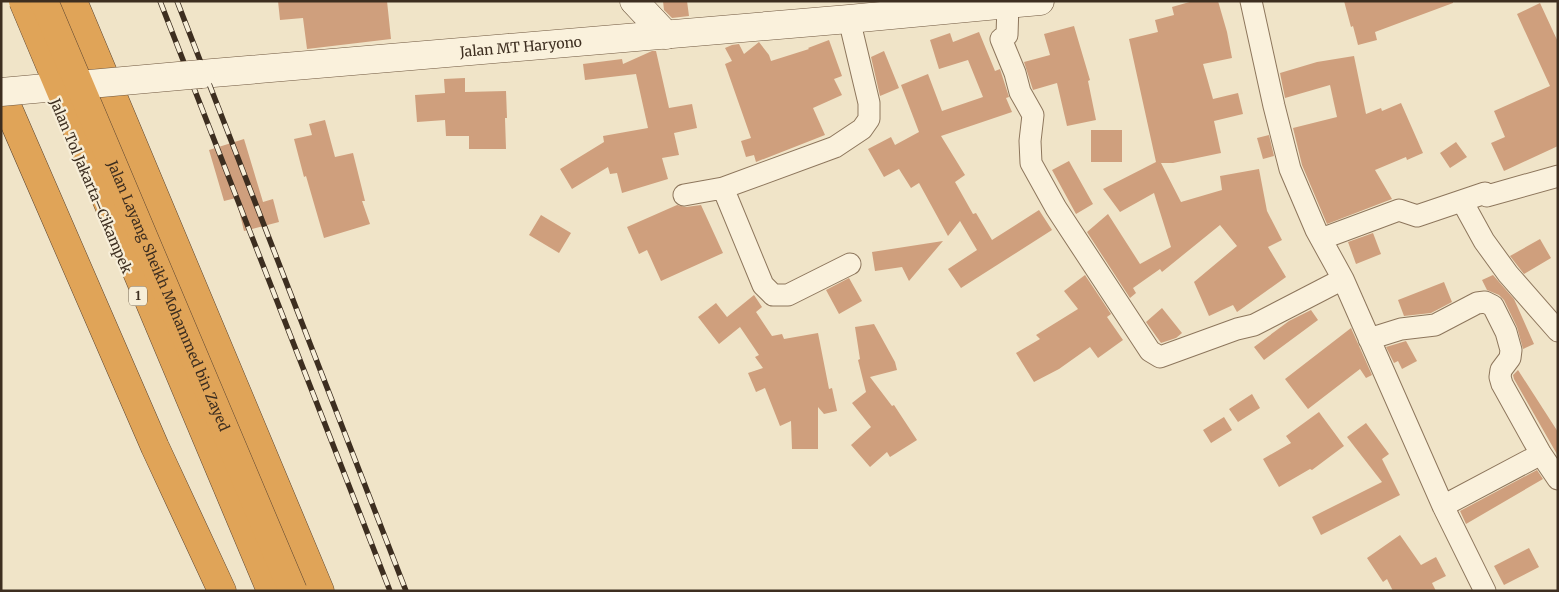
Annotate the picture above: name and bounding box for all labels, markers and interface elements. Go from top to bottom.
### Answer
street label: Jalan MT Haryono [458,33,583,61]
street label: Jalan Tol Jakarta–Cikampek [46,95,136,276]
street label: Jalan Layang Sheikh Mohammed bin Zayed [103,157,234,434]
road number: 1 [129,286,147,306]

